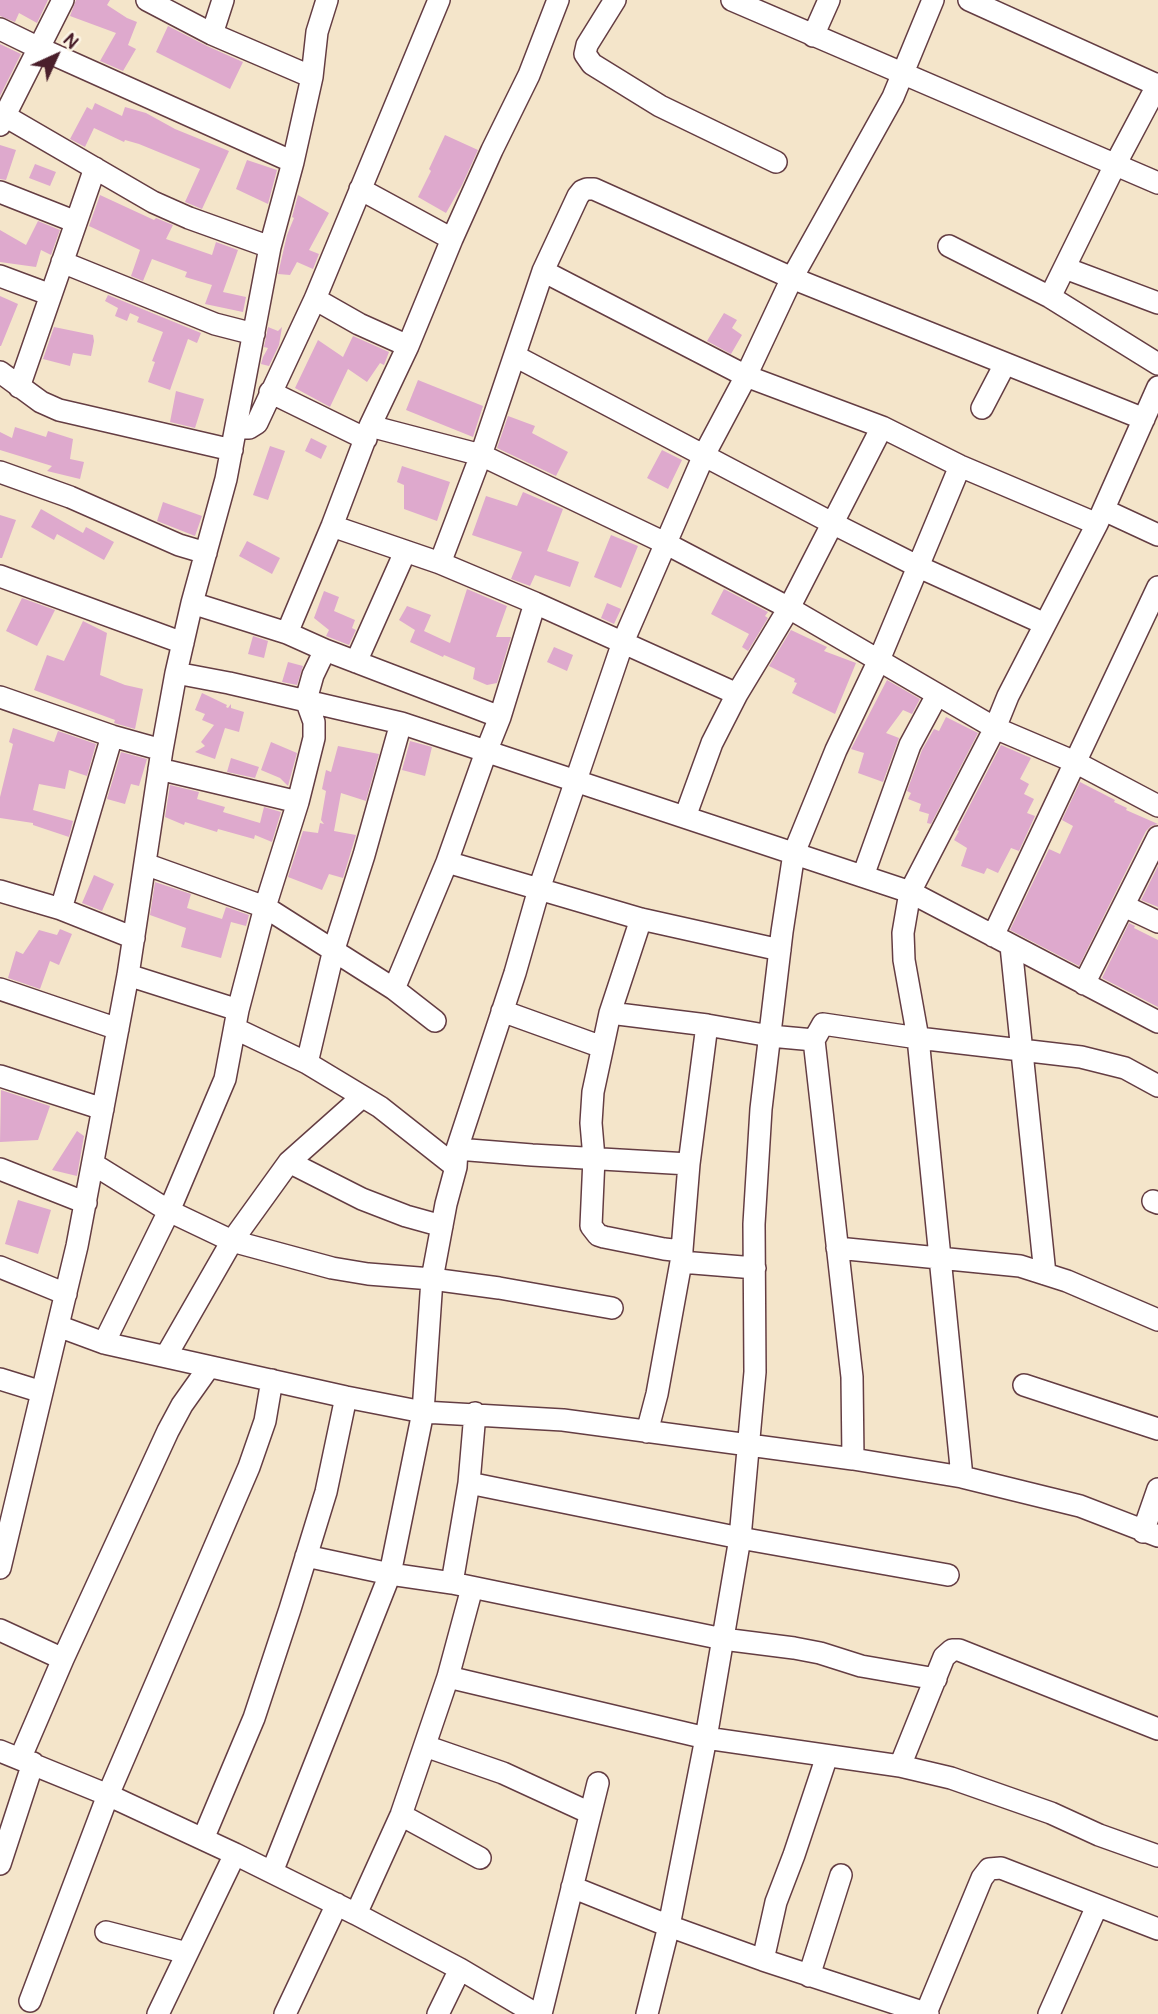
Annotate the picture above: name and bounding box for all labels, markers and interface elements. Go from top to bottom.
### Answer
north arrow [21,21,91,91]
text: N [58,28,84,54]

